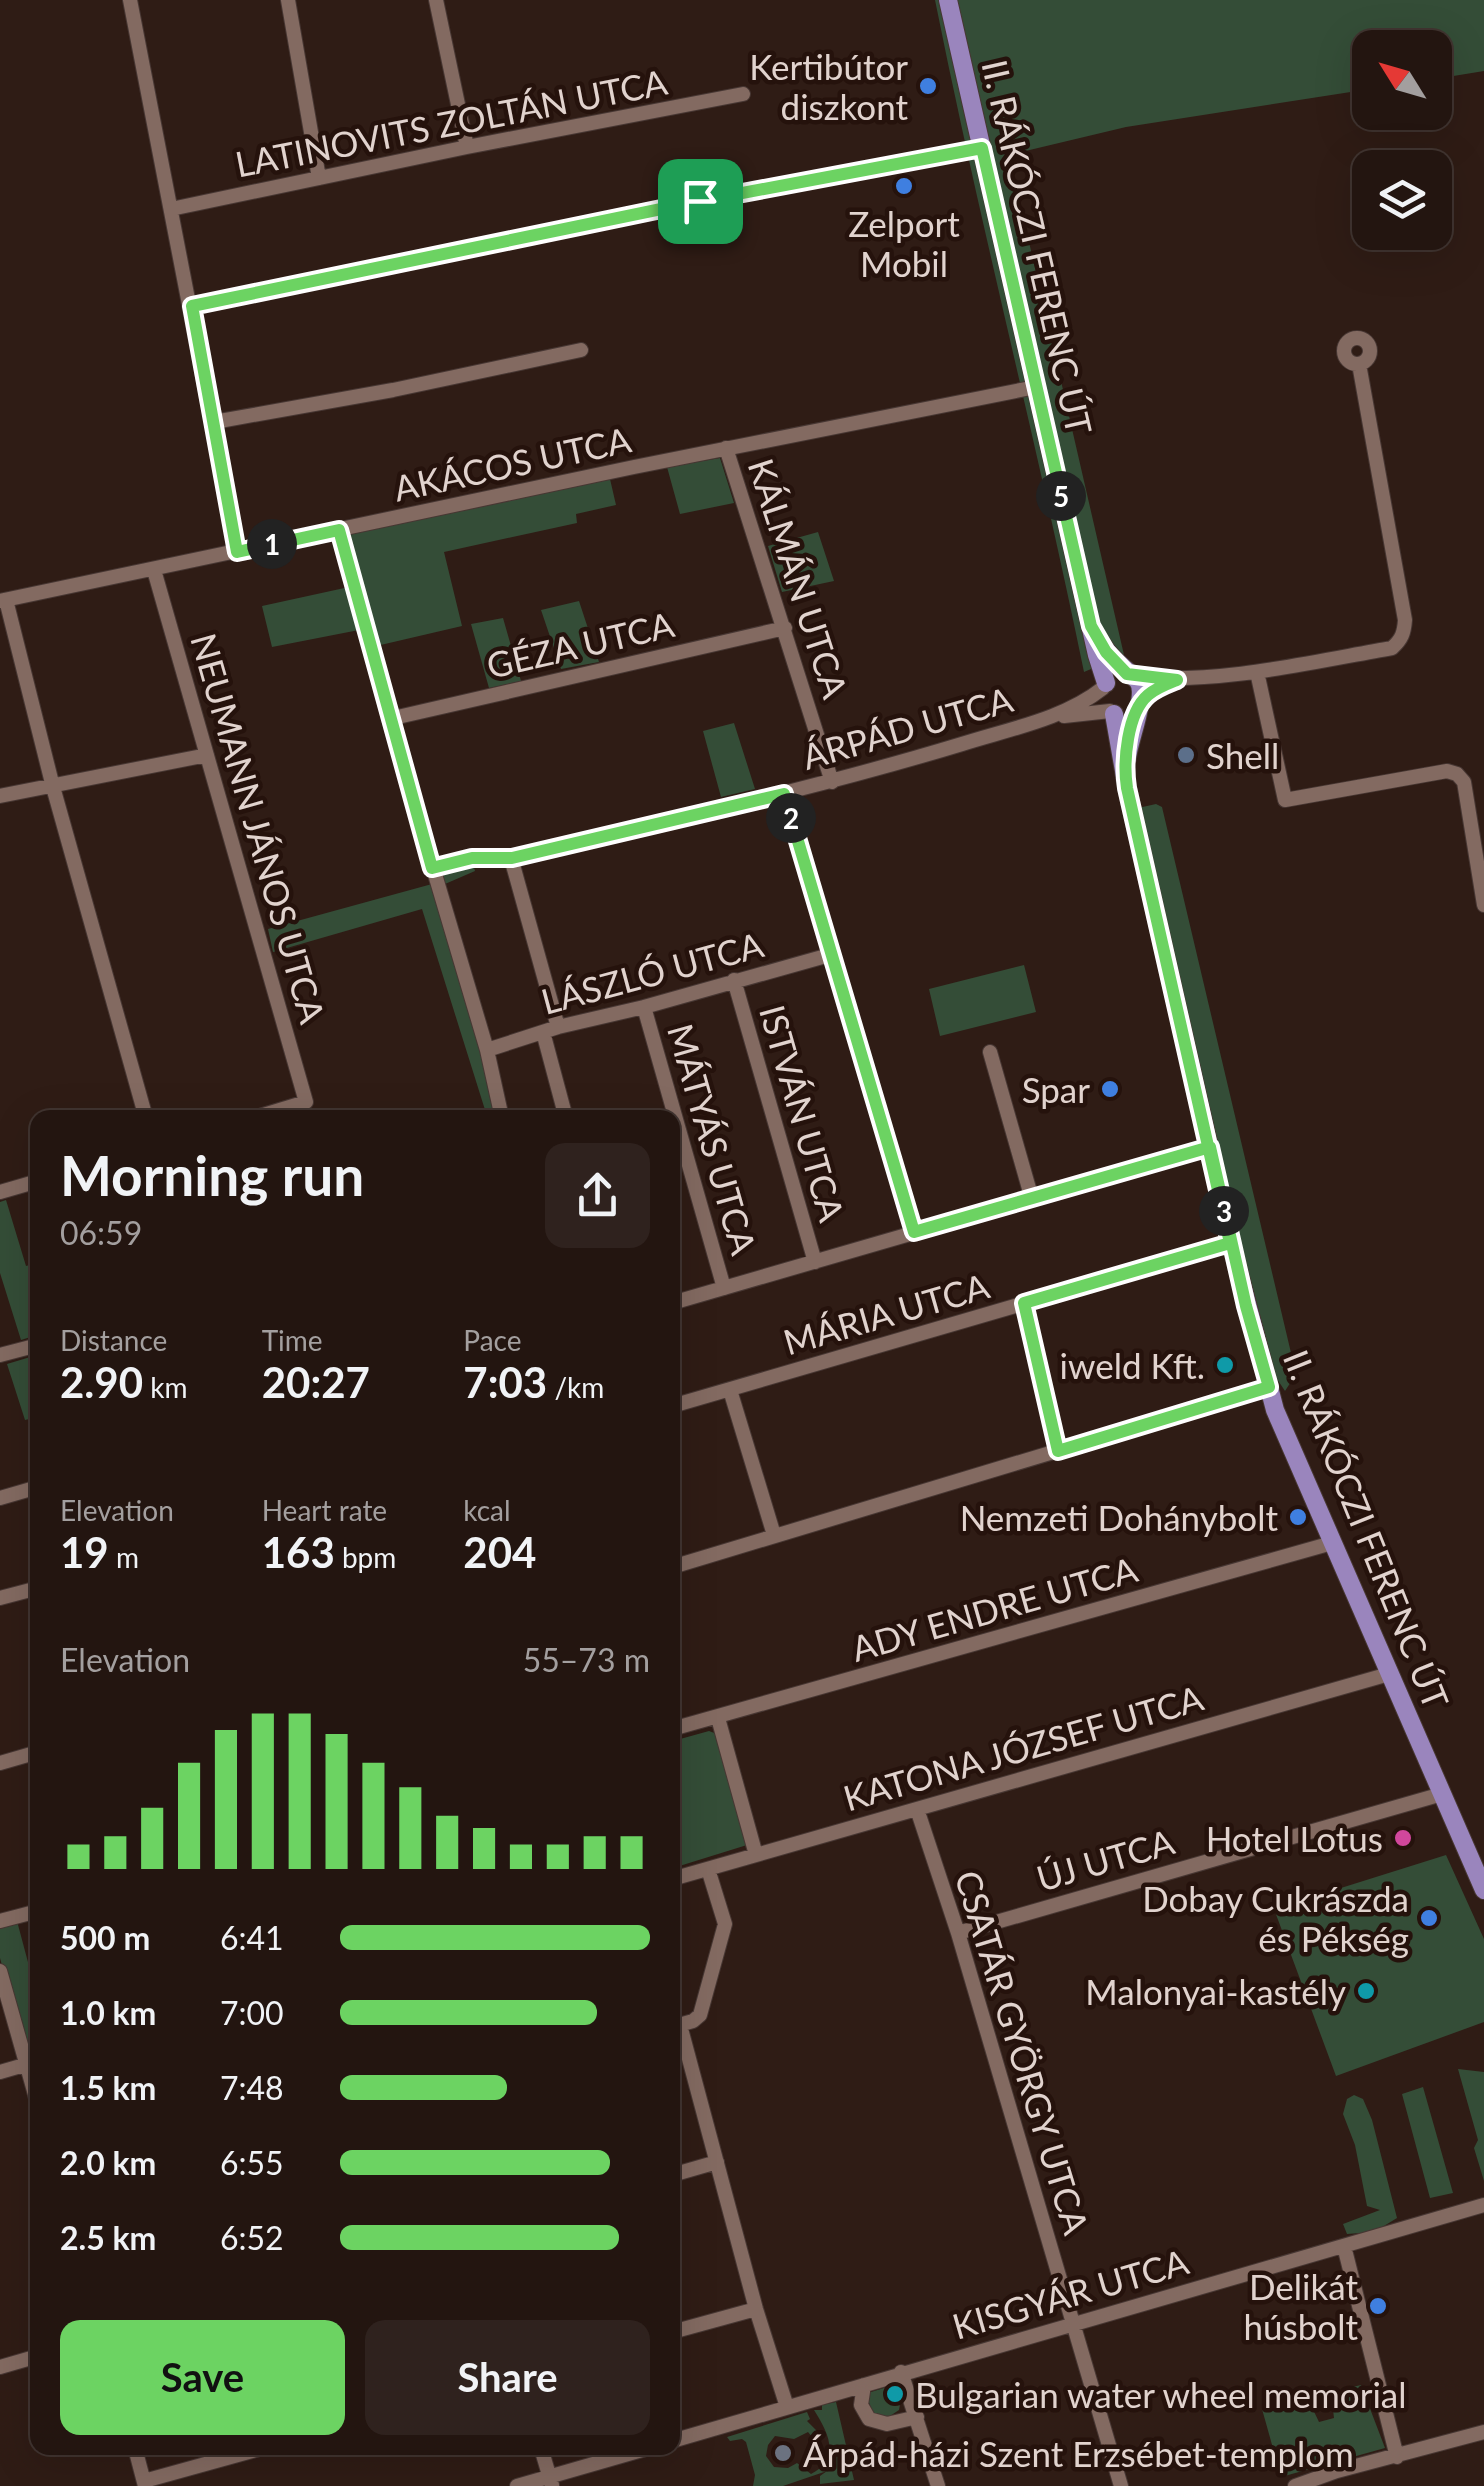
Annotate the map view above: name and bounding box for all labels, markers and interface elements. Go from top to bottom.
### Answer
north arrow [1352,30,1452,130]
map controls [1352,30,1452,250]
place label: Kertibútor diszkont [749,45,908,127]
street label: II. RÁKÓCZI FERENC ÚT [974,56,1102,439]
street label: LATINOVITS ZOLTÁN UTCA [232,59,671,184]
marker: Kertibútor diszkont [917,75,939,97]
button: layers [1352,150,1452,250]
pin [658,159,743,244]
icon: arrive [673,174,728,229]
marker: Zelport Mobil [893,175,915,197]
place label: Zelport Mobil [848,202,960,284]
street label: AKÁCOS UTCA [390,417,635,509]
street label: KÁLMÁN UTCA [741,453,858,703]
pin: 5 [1036,471,1086,521]
text: 5 [1053,479,1069,513]
pin: 1 [247,519,297,569]
text: 1 [264,527,280,561]
street label: GÉZA UTCA [482,602,678,686]
street label: NEUMANN JÁNOS UTCA [183,628,335,1028]
street label: ÁRPÁD UTCA [797,677,1017,777]
place label: Shell [1206,734,1279,776]
marker: Shell [1175,744,1197,766]
pin: 2 [766,793,816,843]
text: 2 [783,801,799,835]
street label: LÁSZLÓ UTCA [537,922,768,1022]
street label: ISTVÁN UTCA [752,1000,854,1226]
street label: MÁTYÁS UTCA [660,1019,766,1259]
place label: Spar [1022,1068,1090,1110]
marker: Spar [1099,1078,1121,1100]
text: Morning run [60,1142,364,1208]
button: share [545,1143,650,1248]
pin: 3 [1199,1186,1249,1236]
text: 3 [1216,1194,1232,1228]
text: 06:59 [60,1213,142,1252]
street label: MÁRIA UTCA [778,1264,994,1362]
text: Distance [60,1323,167,1357]
text: Time [262,1323,323,1357]
text: Pace [463,1323,522,1357]
place label: iweld Kft. [1060,1344,1205,1386]
street label: II. RÁKÓCZI FERENC ÚT [1276,1344,1458,1715]
marker: iweld Kft. [1214,1354,1236,1376]
text: 2.90 [60,1357,143,1407]
text: 20:27 [262,1357,370,1407]
text: 7:03 [463,1357,547,1407]
text: km [143,1370,187,1404]
text: /km [547,1370,604,1404]
text: Elevation [60,1493,174,1527]
text: Heart rate [262,1493,387,1527]
text: kcal [463,1493,511,1527]
place label: Nemzeti Dohánybolt [960,1496,1278,1538]
marker: Nemzeti Dohánybolt [1287,1506,1309,1528]
text: 19 [60,1527,109,1577]
text: 163 [262,1527,335,1577]
text: 204 [463,1527,536,1577]
text: m [109,1540,139,1574]
text: bpm [335,1540,396,1574]
street label: ADY ENDRE UTCA [846,1547,1142,1669]
text: Elevation [60,1640,190,1679]
text: 55–73 m [523,1640,650,1679]
street label: KATONA JÓZSEF UTCA [838,1675,1208,1818]
place label: Hotel Lotus [1206,1817,1383,1859]
street label: ÚJ UTCA [1031,1819,1179,1899]
marker: Hotel Lotus [1392,1827,1414,1849]
street label: CSATÁR GYÖRGY UTCA [948,1865,1098,2239]
place label: Dobay Cukrászda és Pékség [1142,1877,1409,1959]
marker: Dobay Cukrászda és Pékség [1418,1907,1440,1929]
text: 500 m [60,1918,150,1957]
text: 6:41 [220,1918,284,1957]
place label: Malonyai-kastély [1085,1970,1346,2012]
marker: Malonyai-kastély [1355,1980,1377,2002]
text: 1.0 km [60,1993,156,2032]
text: 7:00 [220,1993,284,2032]
text: 1.5 km [60,2068,156,2107]
text: 7:48 [220,2068,284,2107]
text: 2.0 km [60,2143,156,2182]
text: 6:55 [220,2143,284,2182]
text: 2.5 km [60,2218,156,2257]
text: 6:52 [220,2218,284,2257]
street label: KISGYÁR UTCA [947,2239,1193,2347]
place label: Delikát húsbolt [1244,2265,1358,2347]
marker: Delikát húsbolt [1367,2295,1389,2317]
button: Save [60,2320,345,2435]
button: Share [365,2320,650,2435]
place label: Bulgarian water wheel memorial [915,2373,1406,2415]
marker: Bulgarian water wheel memorial [884,2383,906,2405]
place label: Árpád-házi Szent Erzsébet-templom [803,2432,1354,2474]
marker: Árpád-házi Szent Erzsébet-templom [772,2442,794,2464]

